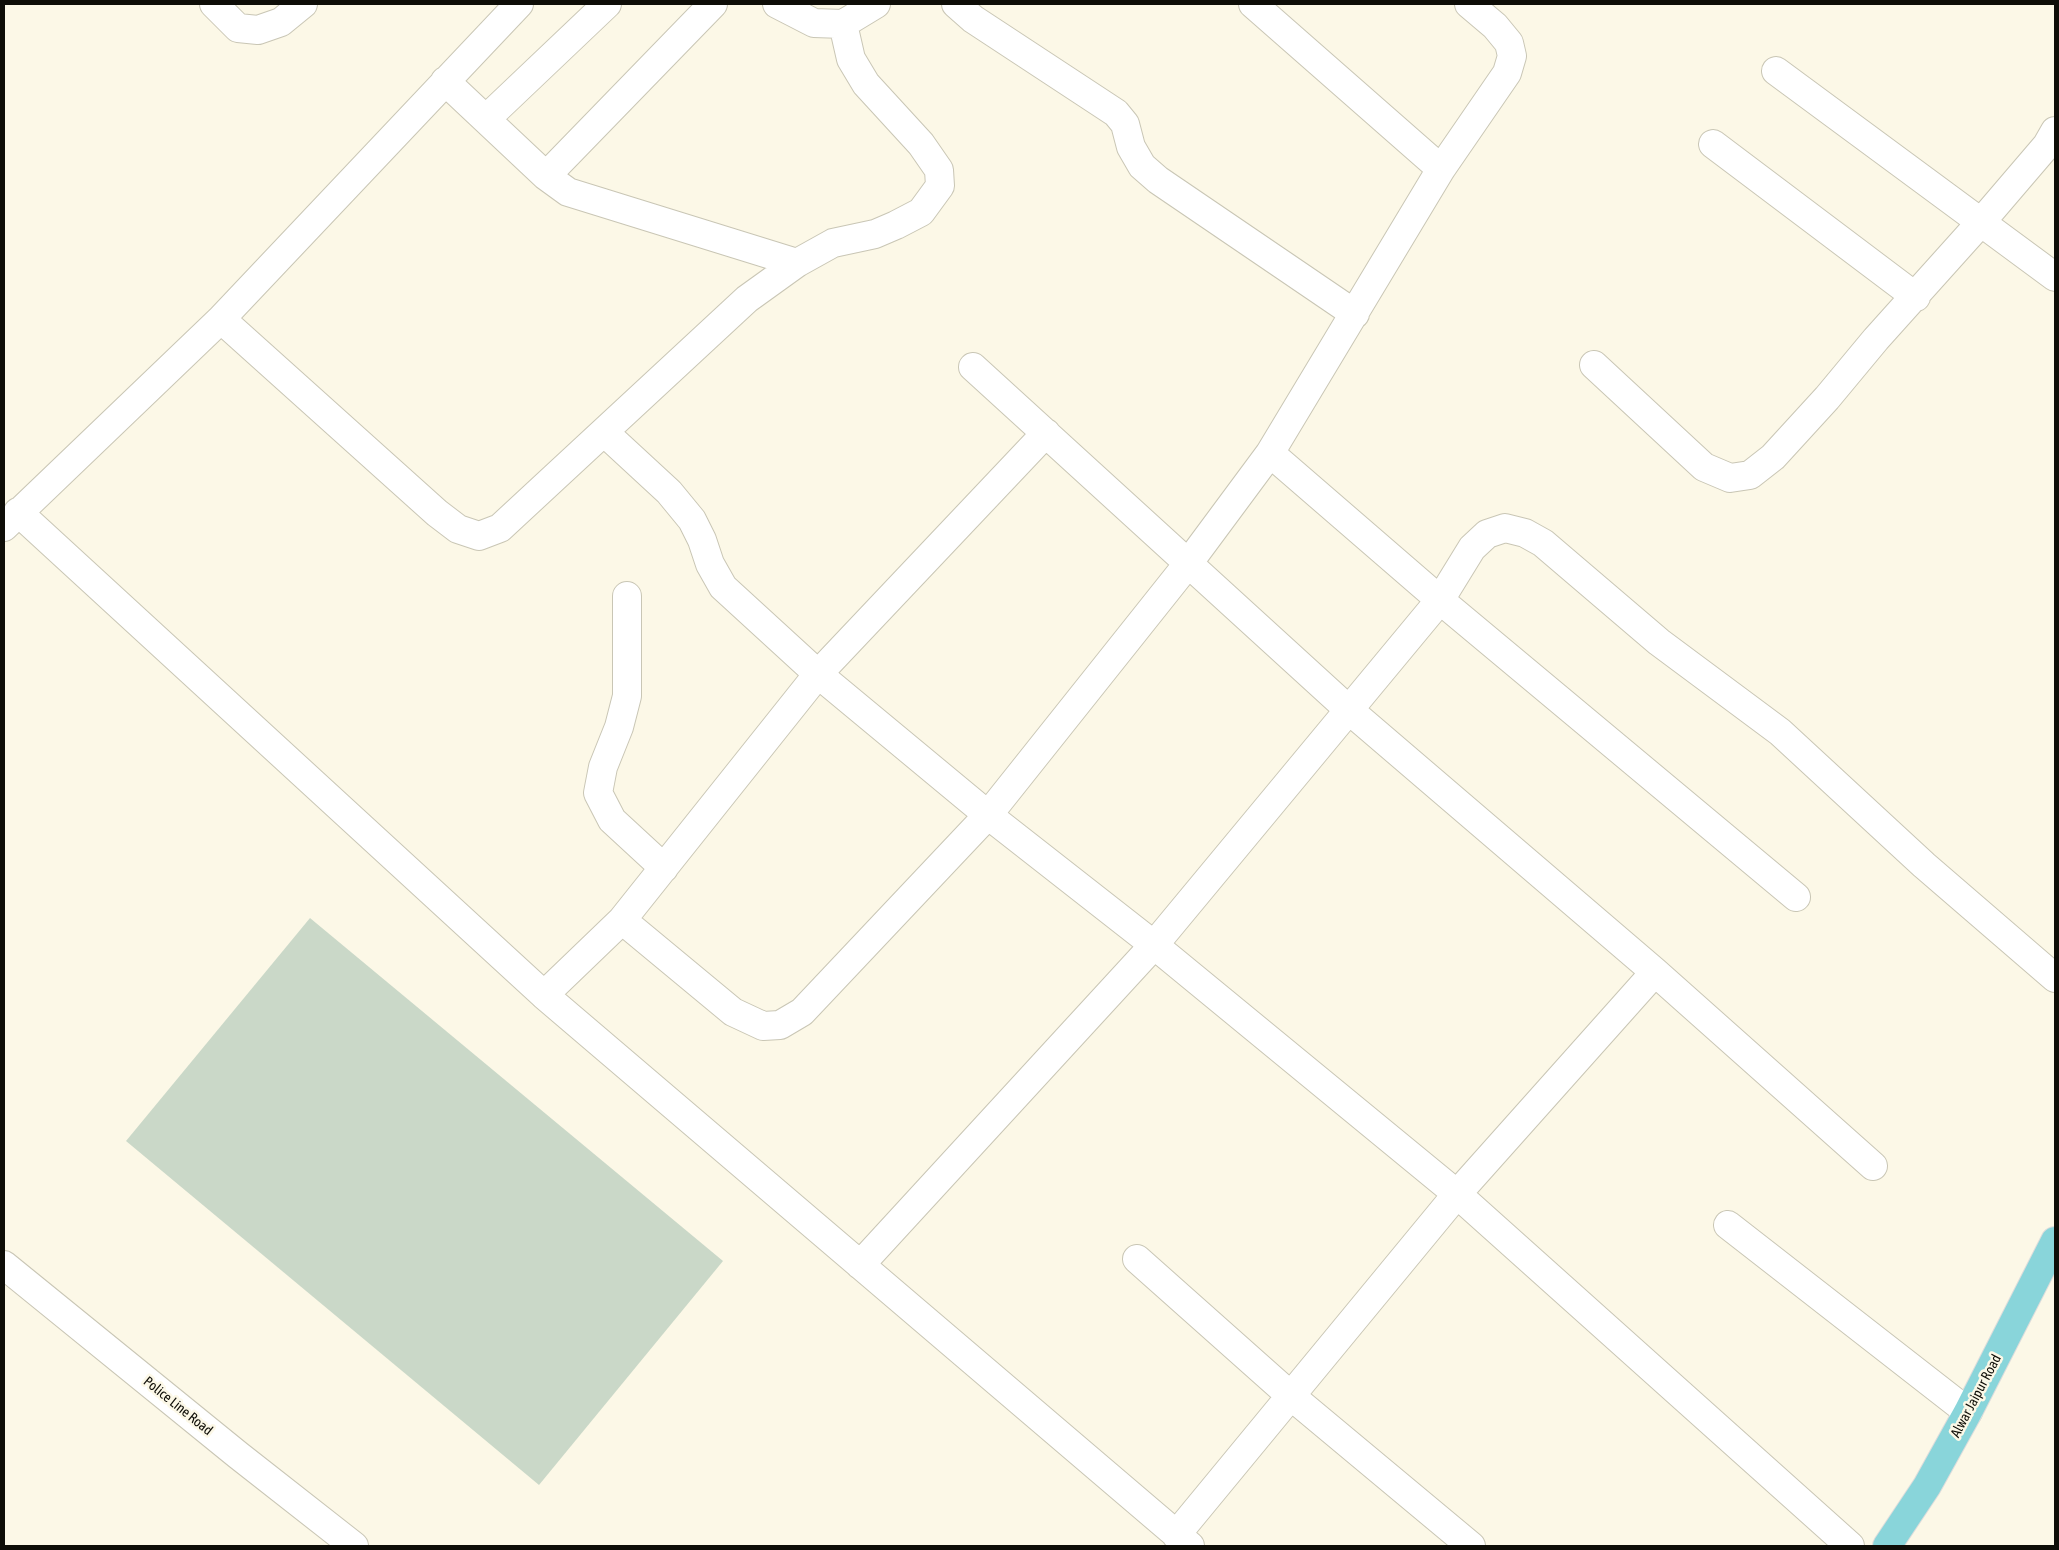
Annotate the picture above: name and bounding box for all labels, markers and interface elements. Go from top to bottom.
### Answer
street label: Alwar Jaipur Road [1947,1352,2005,1440]
street label: Police Line Road [140,1373,216,1439]

